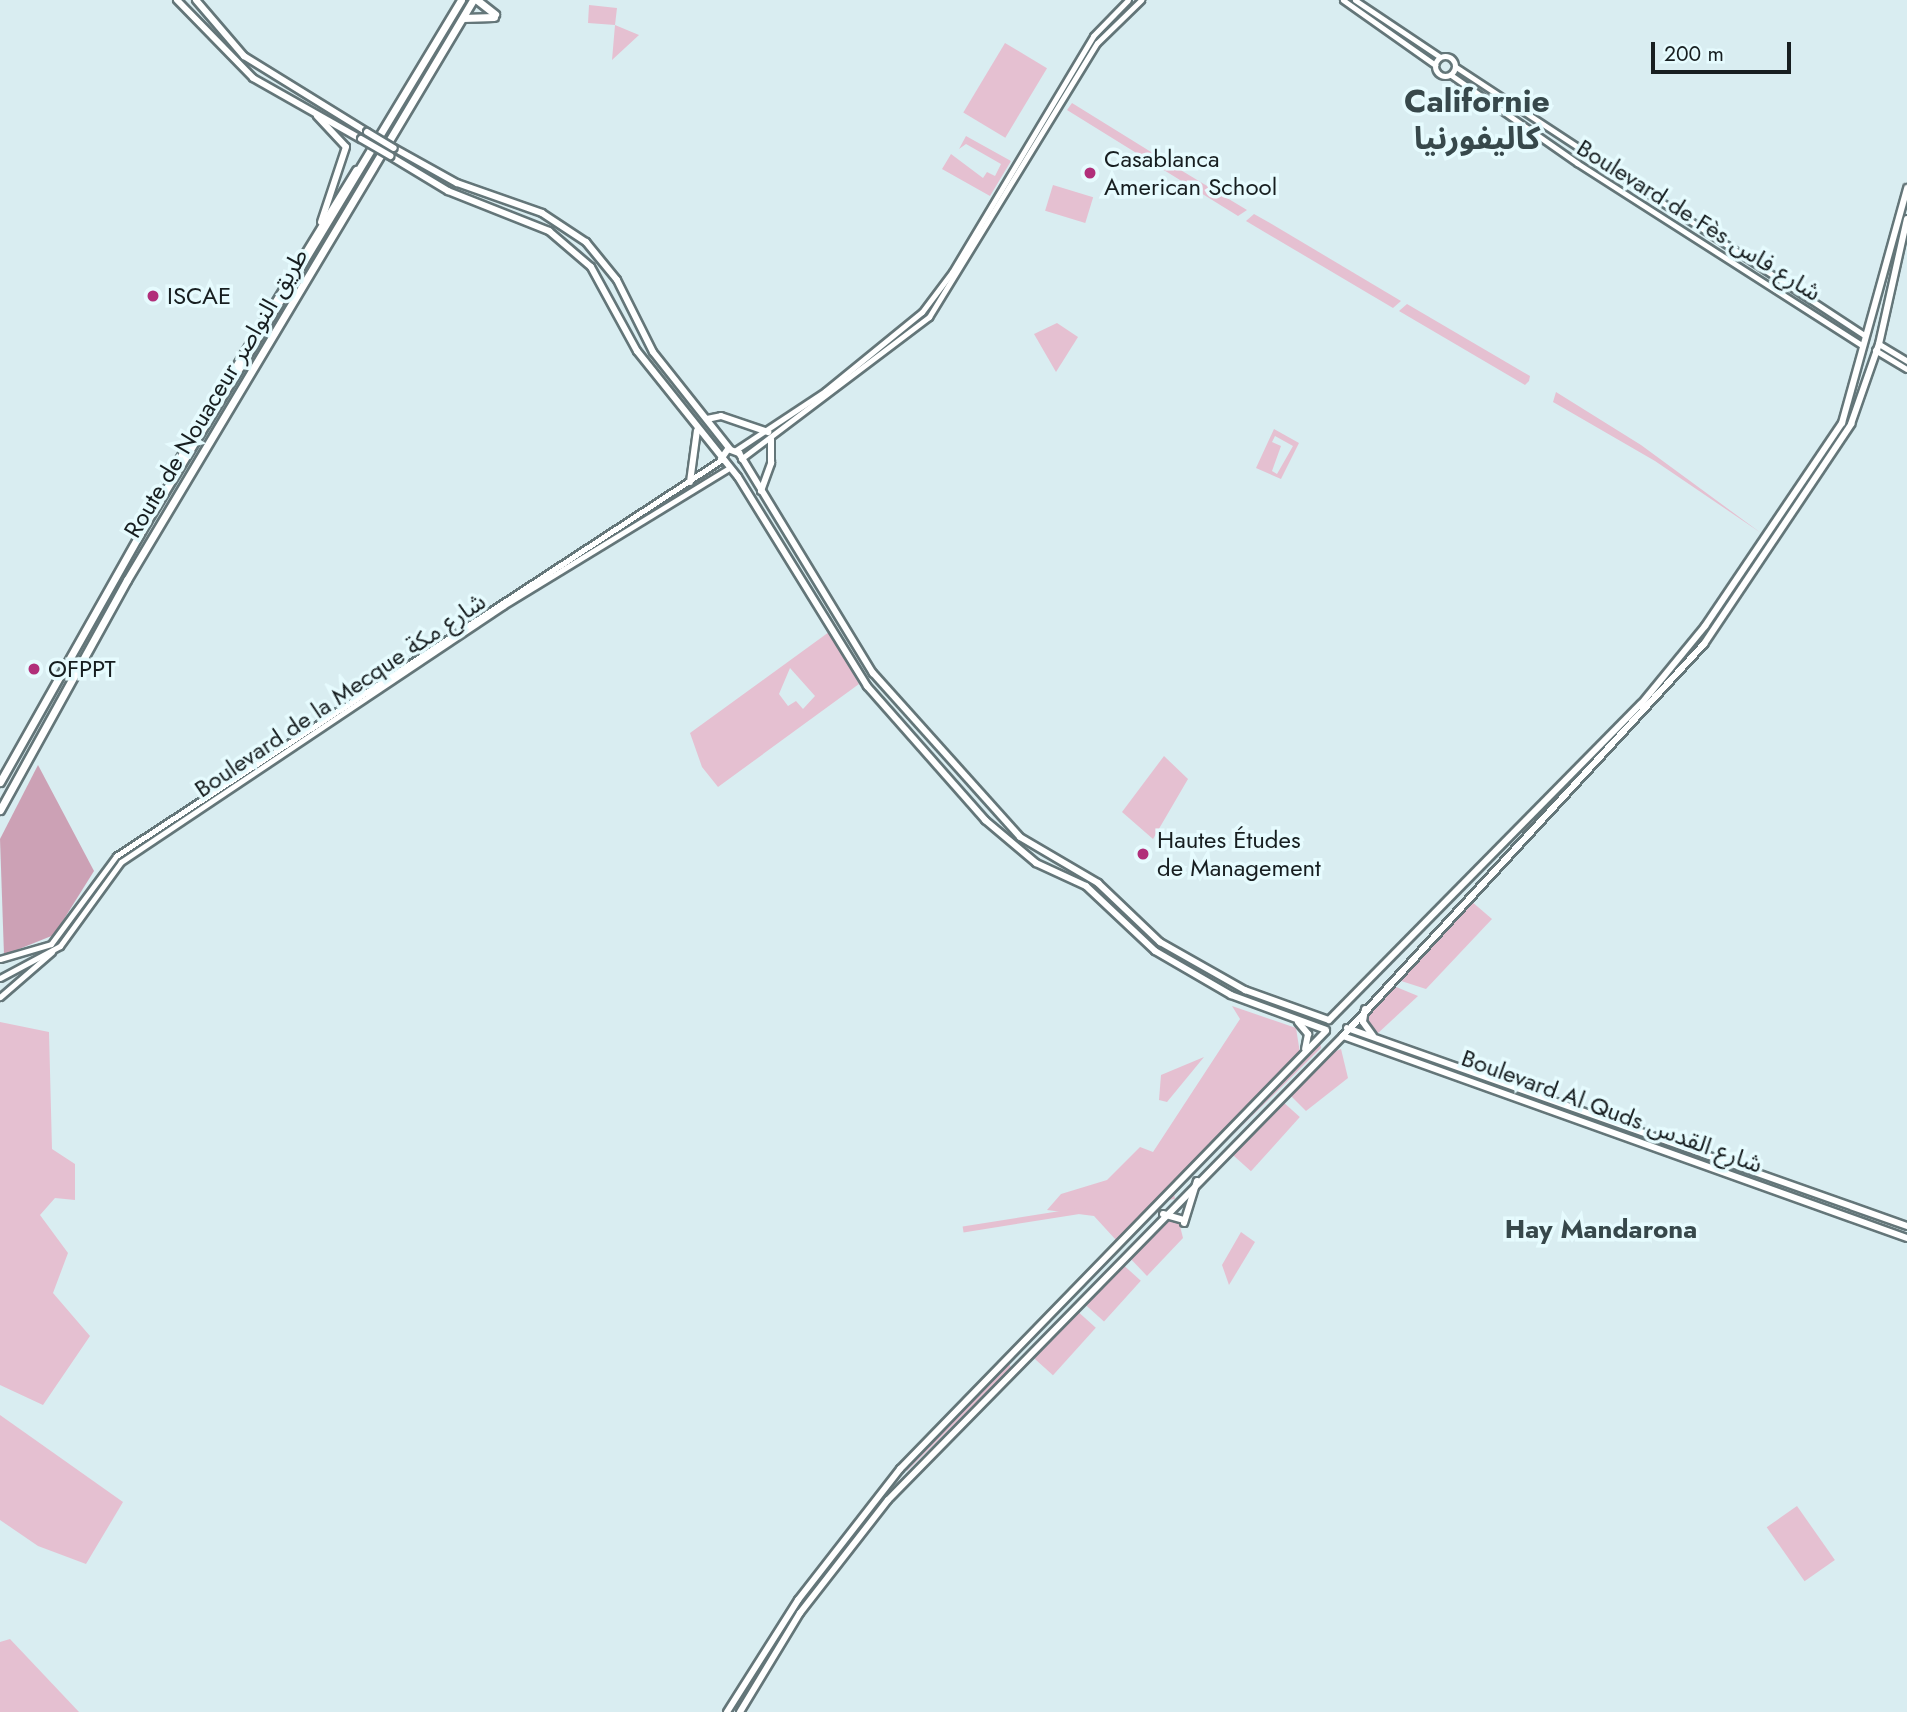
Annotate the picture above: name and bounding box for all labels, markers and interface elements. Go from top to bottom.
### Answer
scale bar [1655,28,1795,72]
text: 200 m [1664,39,1724,69]
district label: Californie كاليفورنيا [1404,83,1550,158]
street label: Boulevard de Fès شارع فاس [1572,133,1826,307]
place label: Casablanca American School [1104,145,1277,201]
marker: Casablanca American School [1082,165,1098,181]
street label: Route de Nouaceur طريق النواصر [118,243,314,543]
place label: ISCAE [167,282,231,310]
marker: ISCAE [145,288,161,304]
street label: Boulevard de la Mecque شارع مكة [189,587,491,803]
place label: OFPPT [48,655,116,683]
marker: OFPPT [26,661,42,677]
place label: Hautes Études de Management [1157,826,1321,882]
marker: Hautes Études de Management [1135,846,1151,862]
street label: Boulevard Al Quds شارع القدس [1458,1043,1766,1179]
district label: Hay Mandarona [1505,1214,1697,1246]

